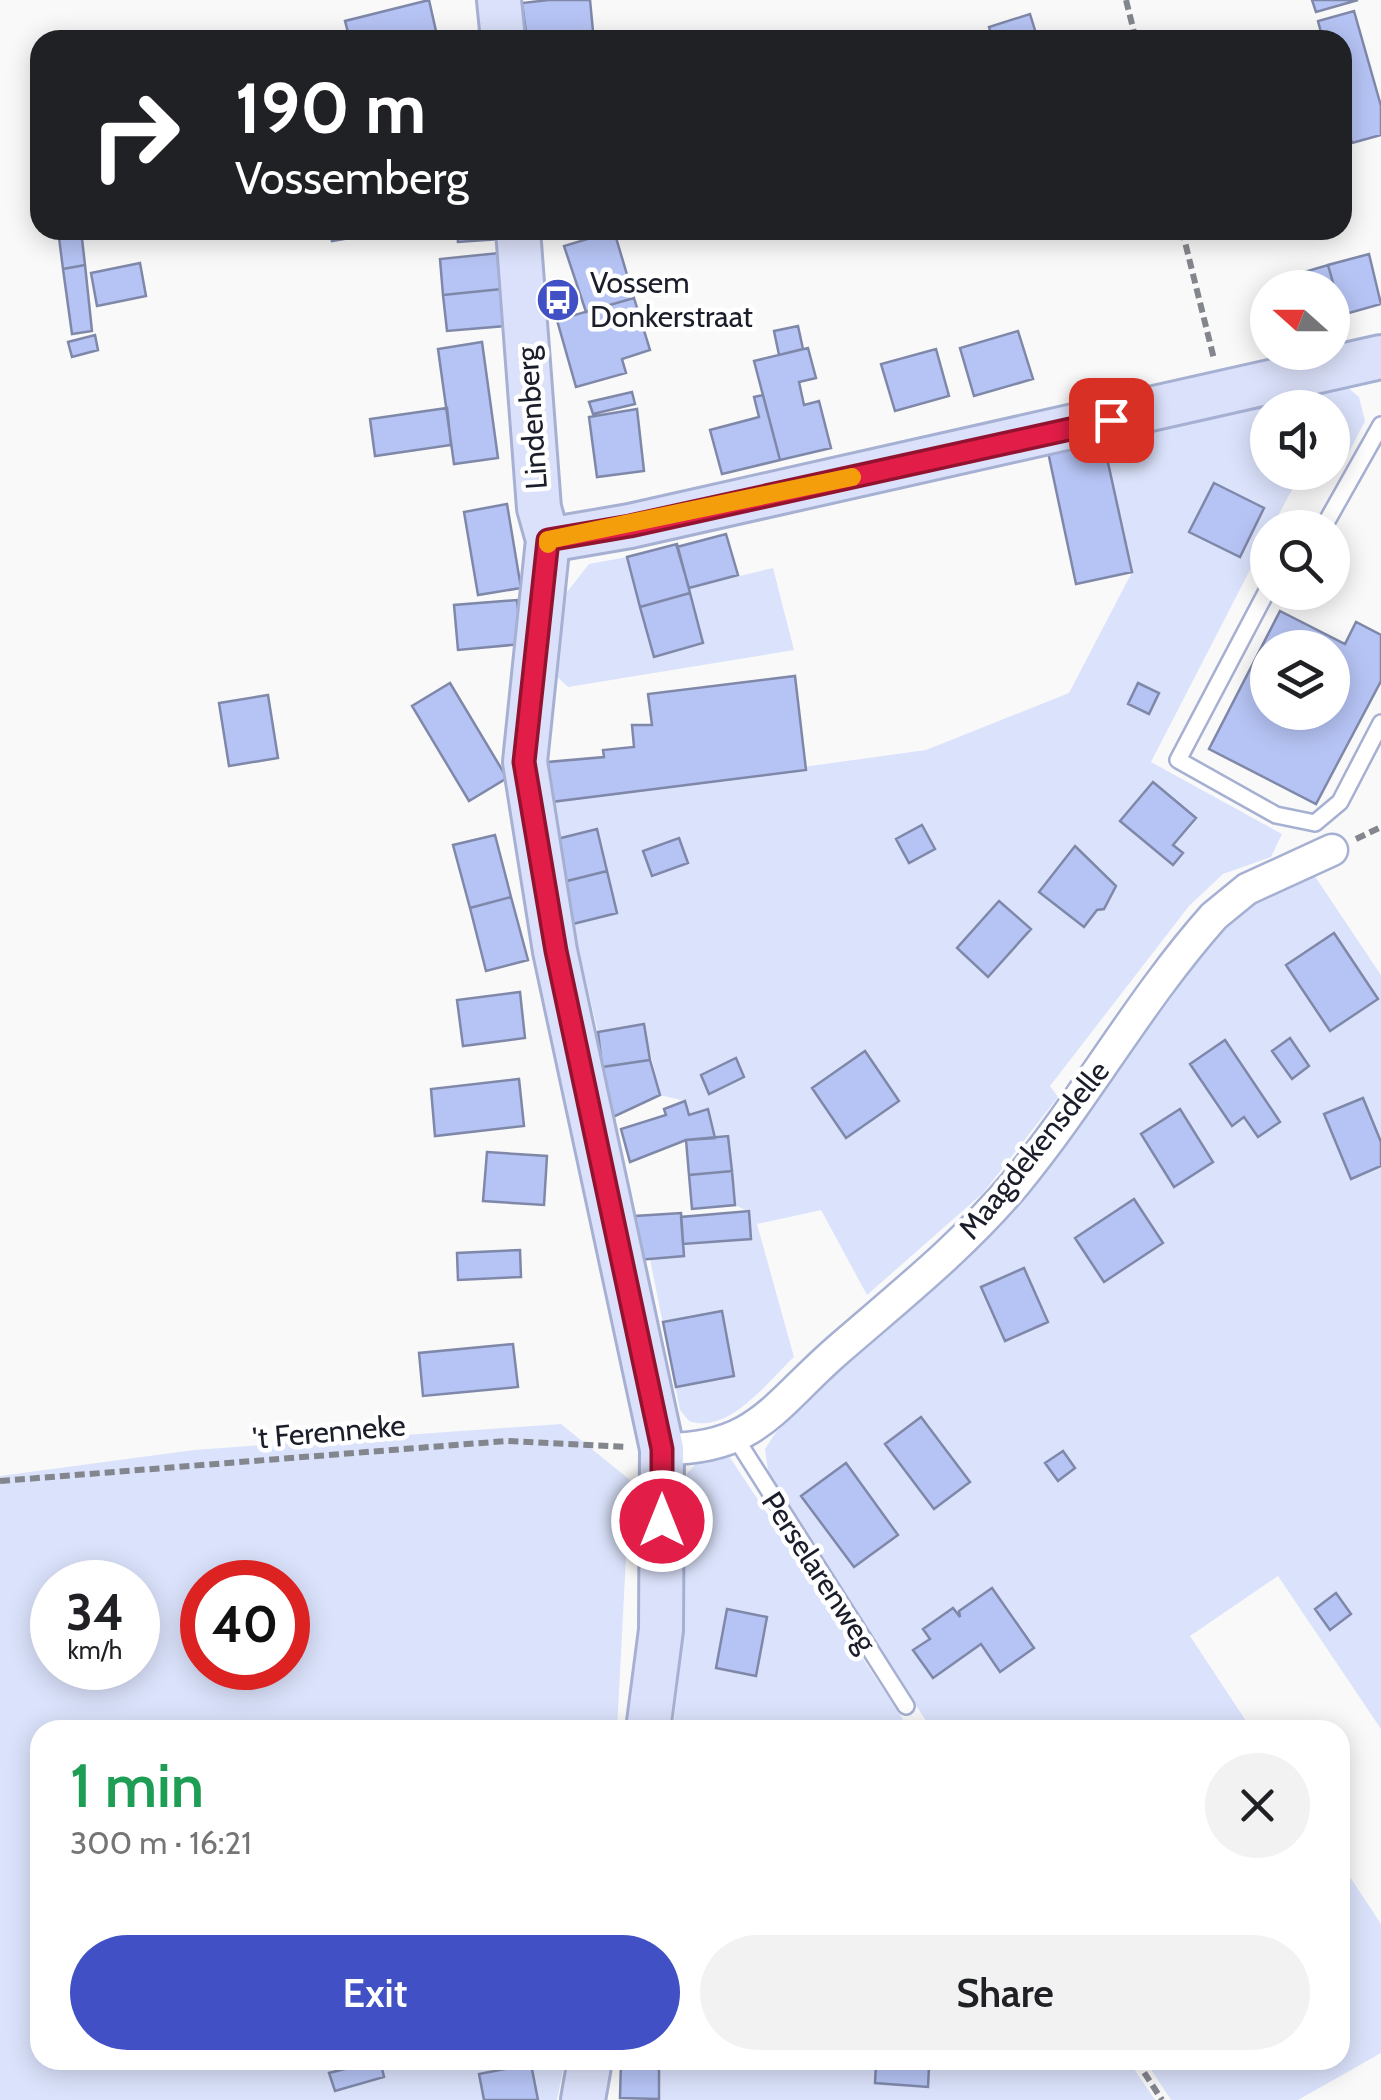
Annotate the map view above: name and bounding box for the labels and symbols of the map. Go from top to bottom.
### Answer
place label: Vossem Donkerstraat [590,264,753,335]
north arrow [1250,270,1350,370]
bus stop icon: Vossem Donkerstraat [535,277,581,323]
street label: Lindenberg [508,344,555,491]
pin [1069,378,1154,463]
street label: Maagdekensdelle [950,1053,1117,1246]
street label: 't Ferenneke [251,1406,407,1457]
position arrow [610,1469,714,1573]
street label: Perselarenweg [754,1485,886,1660]
speed limit sign: 40 [180,1560,310,1690]

